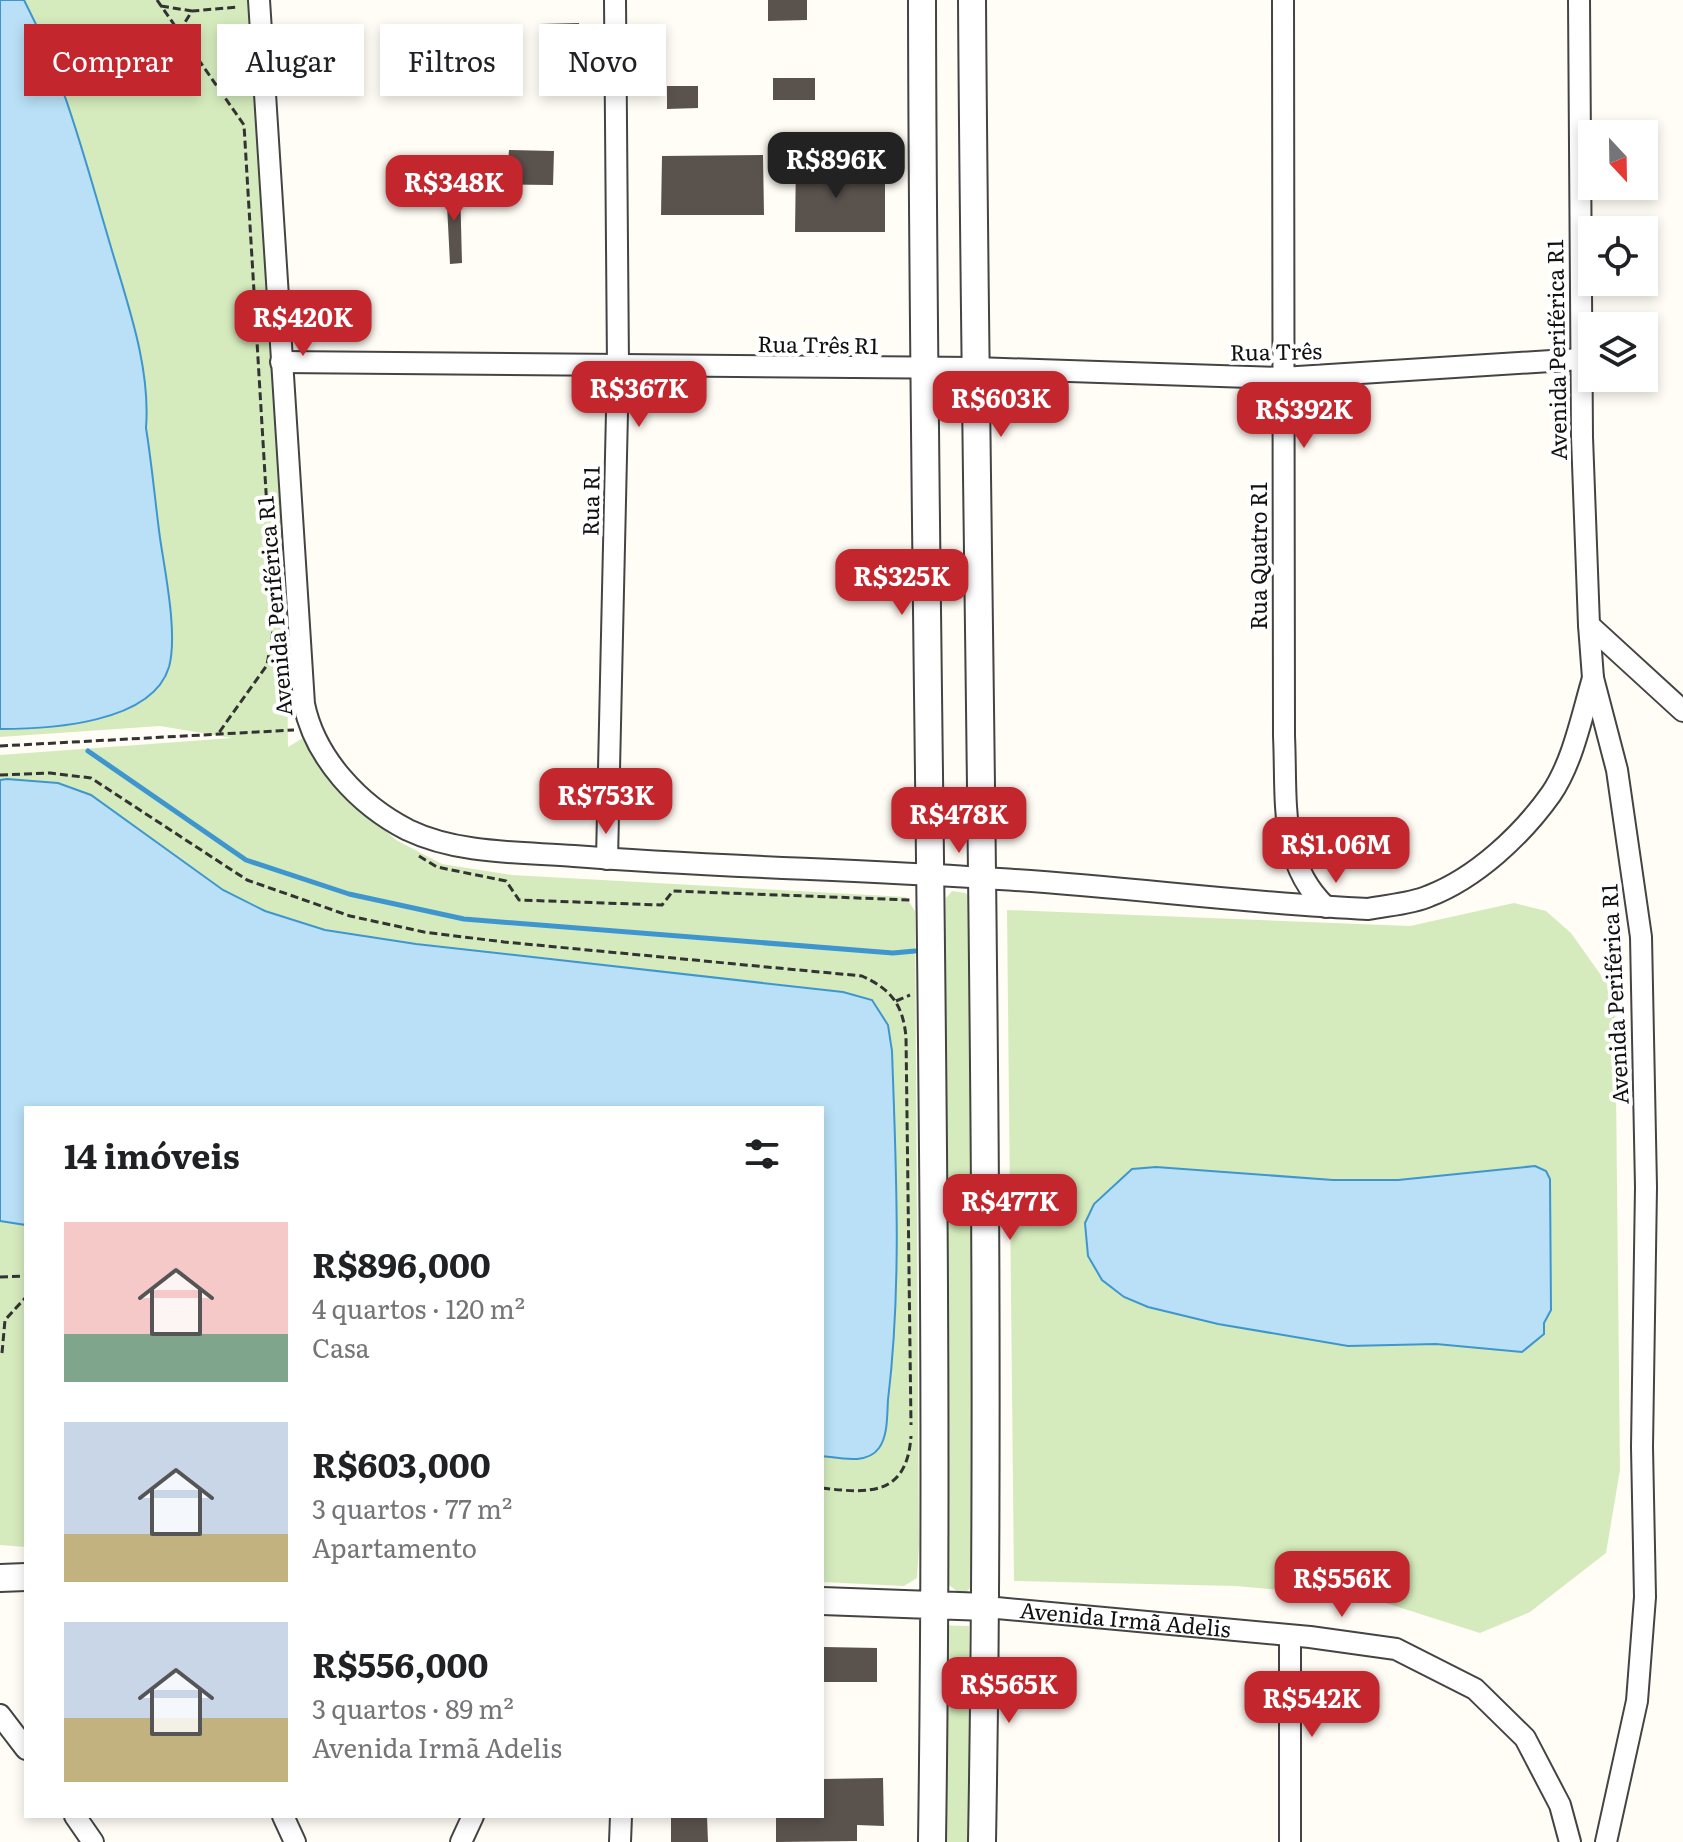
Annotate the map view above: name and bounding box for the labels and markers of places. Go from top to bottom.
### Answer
pin: R$896K [771,132,901,200]
pin: R$348K [389,155,519,223]
pin: R$420K [238,290,368,358]
pin: R$367K [574,361,704,429]
pin: R$603K [936,371,1066,439]
pin: R$392K [1239,382,1369,450]
pin: R$325K [837,549,967,617]
pin: R$753K [541,768,671,836]
pin: R$478K [894,787,1024,855]
pin: R$1.06M [1262,817,1410,885]
pin: R$477K [945,1174,1075,1242]
pin: R$556K [1277,1551,1407,1619]
pin: R$565K [944,1657,1074,1725]
pin: R$542K [1247,1671,1377,1739]

